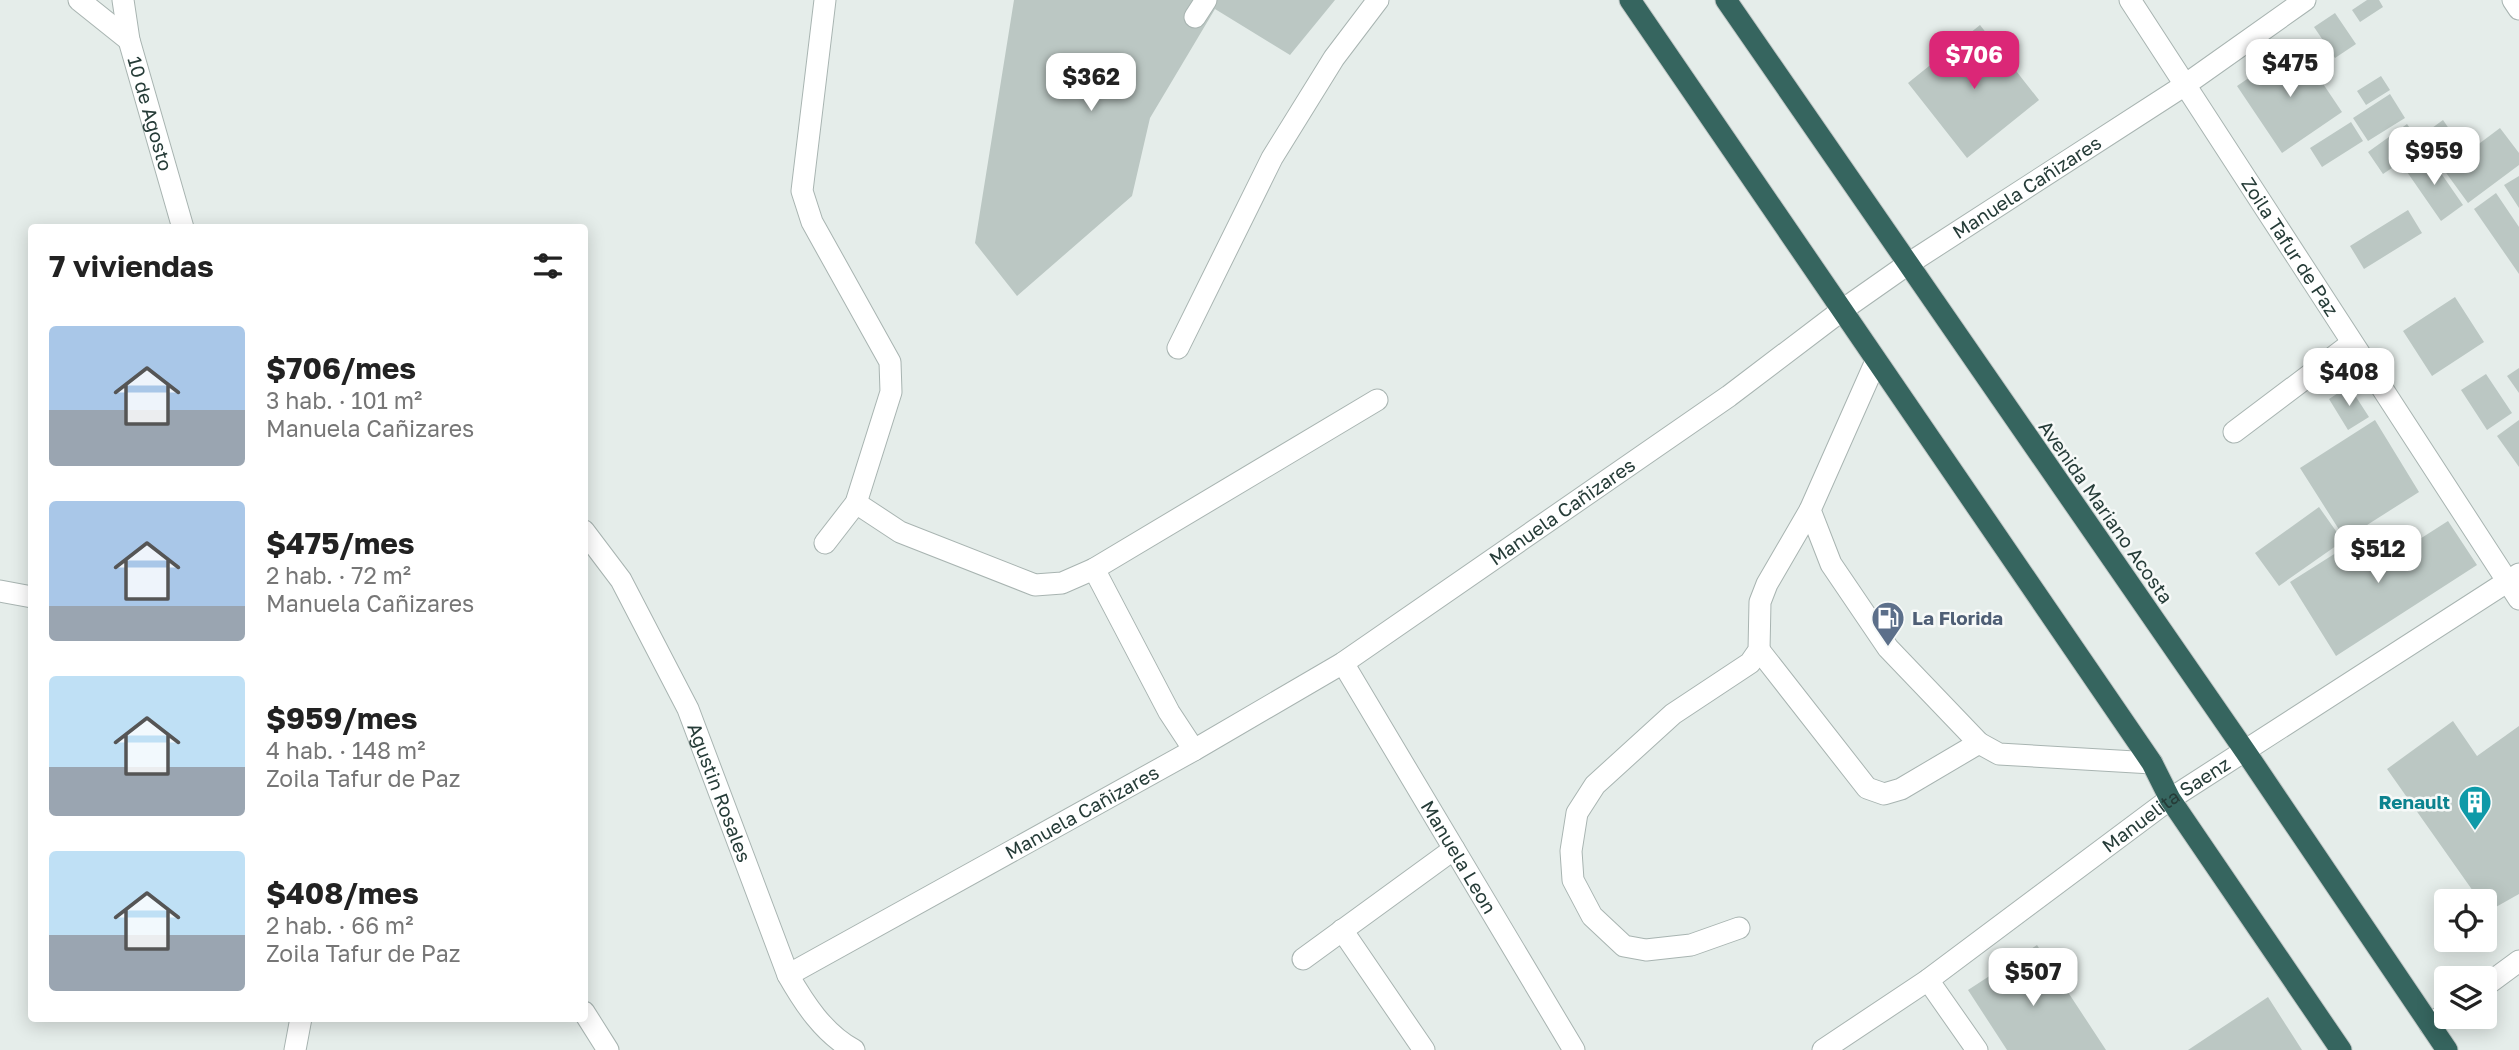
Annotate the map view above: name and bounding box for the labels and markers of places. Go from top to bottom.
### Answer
pin: $706 [1933,32,2015,91]
pin: $475 [2249,40,2331,99]
pin: $362 [1050,54,1132,113]
pin: $959 [2393,128,2475,187]
pin: $408 [2308,348,2390,408]
pin: $512 [2337,526,2419,585]
fuel station icon: La Florida [1869,599,1907,648]
place label: La Florida [1912,606,2003,629]
building icon: Renault [2456,783,2494,832]
place label: Renault [2378,790,2450,813]
pin: $507 [1992,948,2074,1008]

